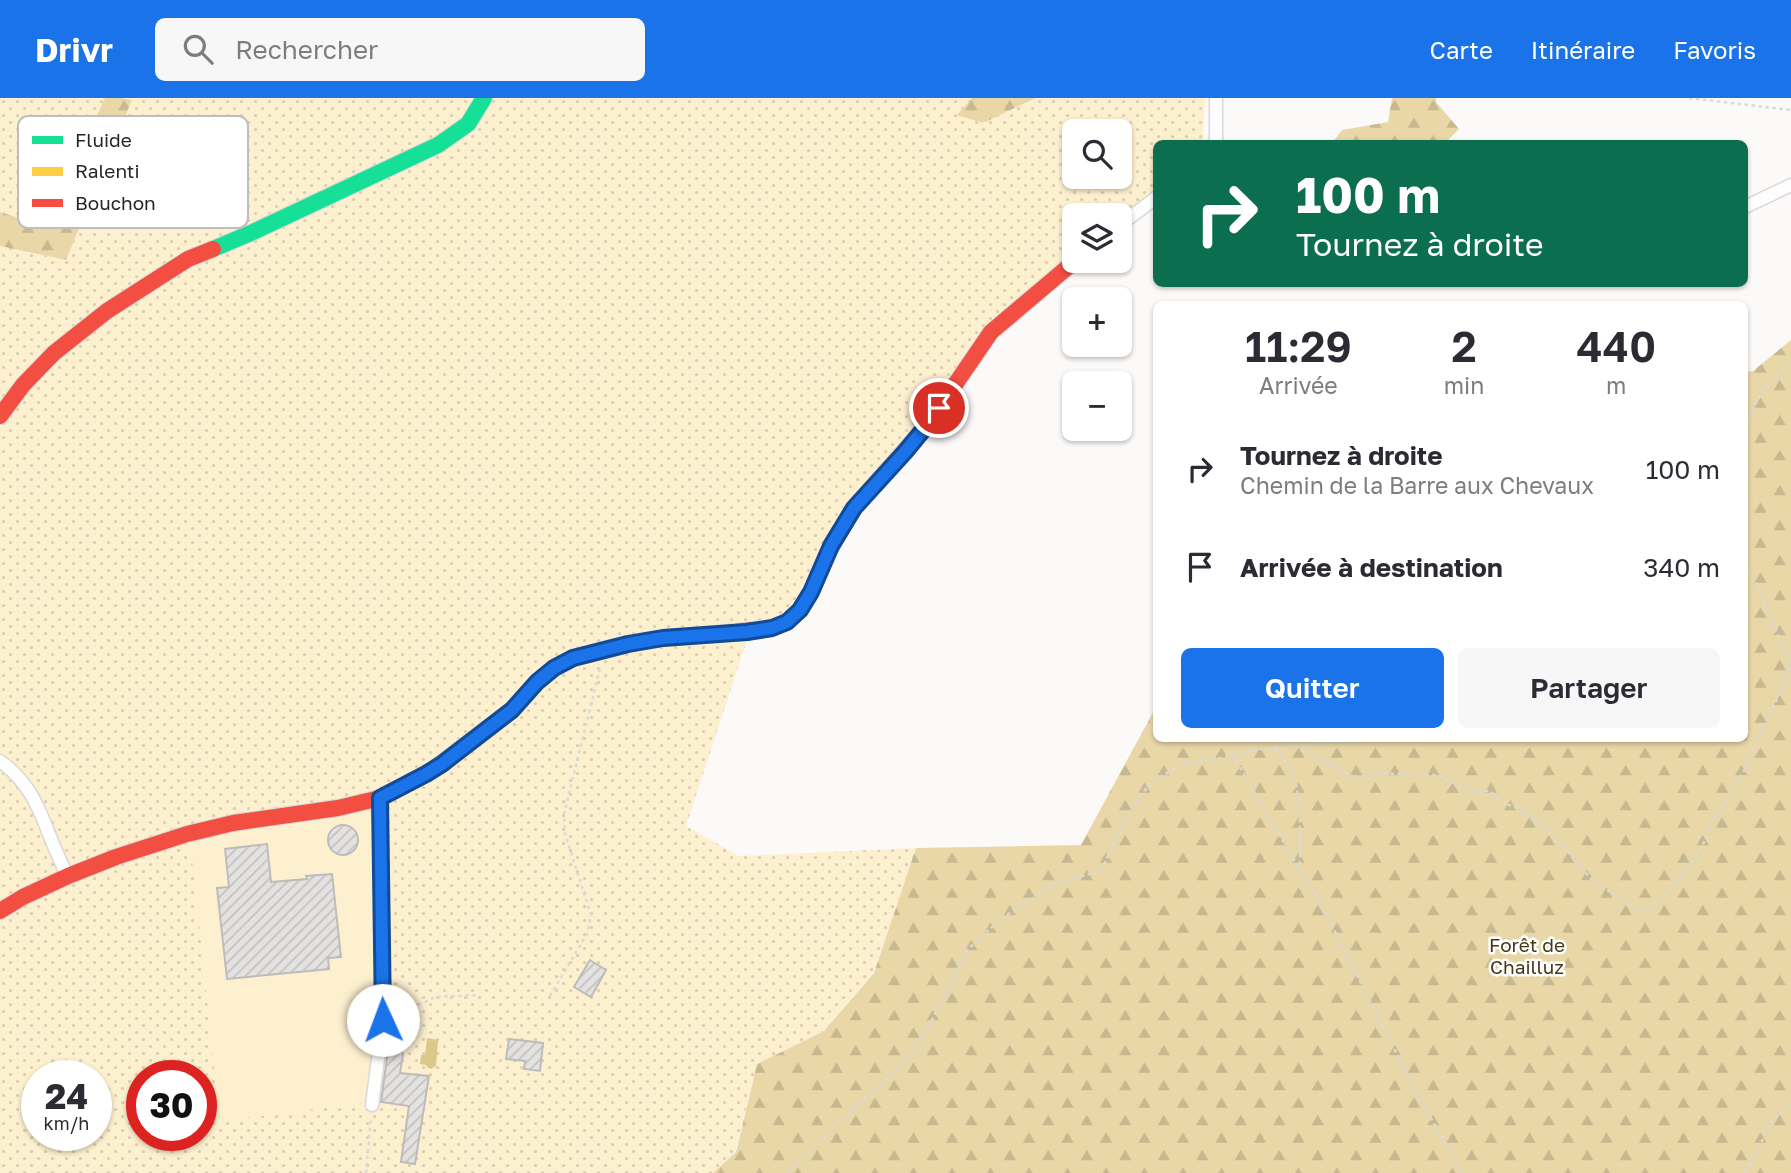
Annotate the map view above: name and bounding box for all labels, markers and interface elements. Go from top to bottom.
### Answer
search box [155,18,645,81]
text: Drivr [35,30,113,69]
icon: search [179,30,217,68]
text: Rechercher [235,34,378,65]
text: Carte [1430,35,1493,64]
text: Itinéraire [1531,35,1635,64]
text: Favoris [1673,35,1756,64]
legend [18,116,248,228]
map controls [1062,119,1132,441]
button: search [1062,119,1132,189]
text: Fluide [75,128,132,151]
text: Ralenti [75,159,140,182]
text: 100 m [1296,165,1440,224]
icon: right [1181,168,1272,259]
text: Bouchon [75,191,156,214]
button: layers [1062,203,1132,273]
text: Tournez à droite [1296,225,1544,263]
button: + [1062,287,1132,357]
text: 11:29 [1245,321,1352,371]
text: 2 [1451,321,1477,371]
text: 440 [1576,321,1656,371]
button: − [1062,371,1132,441]
text: Arrivée [1259,371,1338,399]
text: min [1444,371,1484,399]
text: m [1606,371,1626,399]
pin [909,378,969,438]
icon: arrive [920,389,958,427]
text: Tournez à droite [1240,440,1443,471]
icon: right [1181,450,1219,488]
text: 100 m [1646,454,1720,485]
text: Chemin de la Barre aux Chevaux [1240,471,1594,499]
icon: arrive [1181,548,1219,586]
text: Arrivée à destination [1240,552,1503,583]
text: 340 m [1643,552,1720,583]
button: Quitter [1181,648,1444,728]
button: Partager [1458,648,1720,728]
park label: Forêt de Chailluz [1489,933,1565,978]
position arrow [346,983,420,1057]
speed limit sign: 30 [126,1060,217,1151]
text: 24 [45,1075,88,1117]
text: km/h [44,1112,89,1134]

